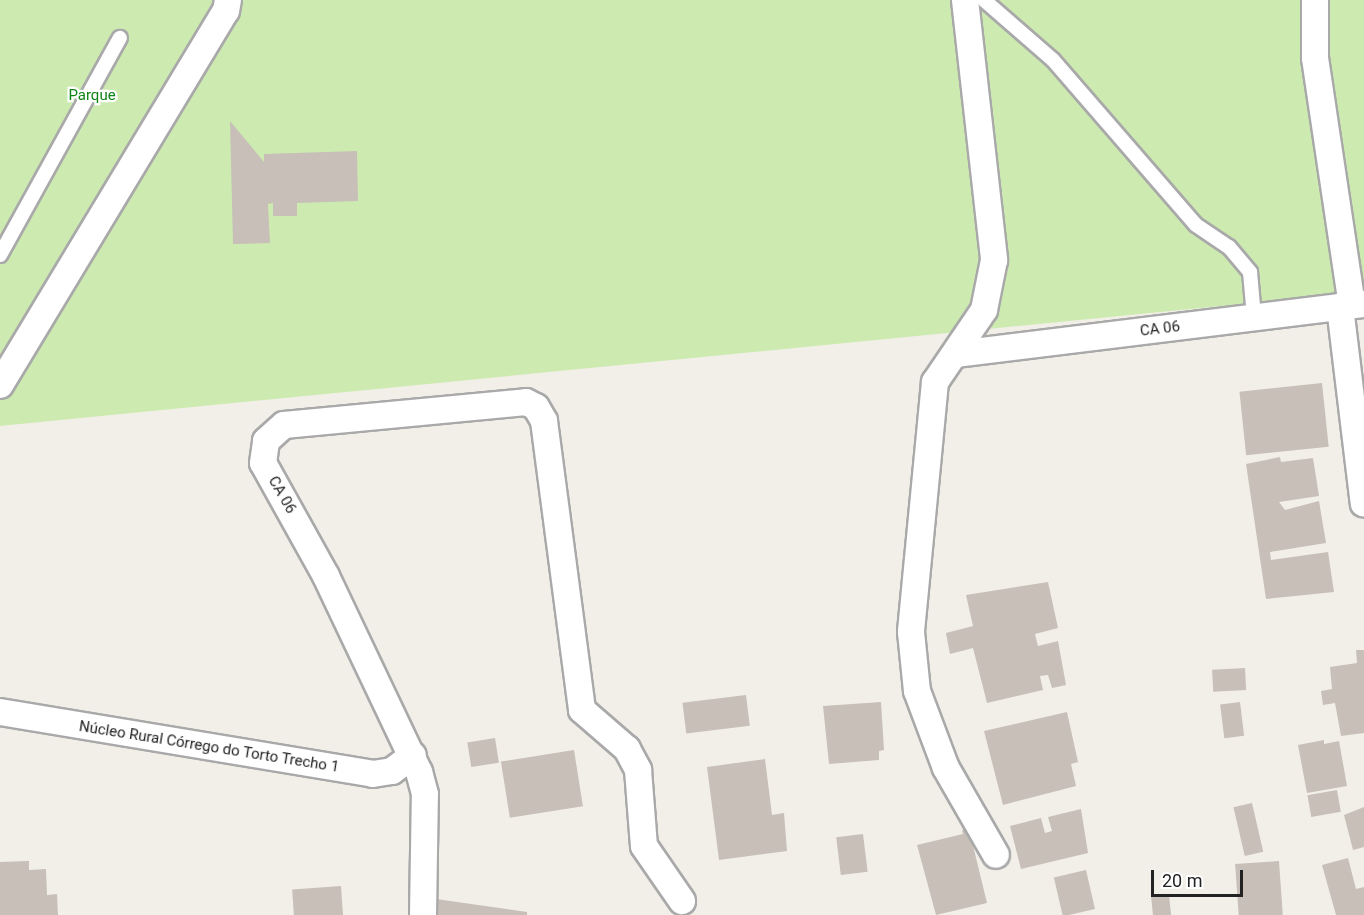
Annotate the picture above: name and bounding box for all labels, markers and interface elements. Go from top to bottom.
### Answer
park label: Parque [68,87,116,105]
street label: CA 06 [1139,318,1181,340]
street label: CA 06 [264,473,300,517]
street label: Núcleo Rural Córrego do Torto Trecho 1 [77,717,341,777]
scale bar [1154,858,1246,896]
text: 20 m [1162,870,1202,891]

